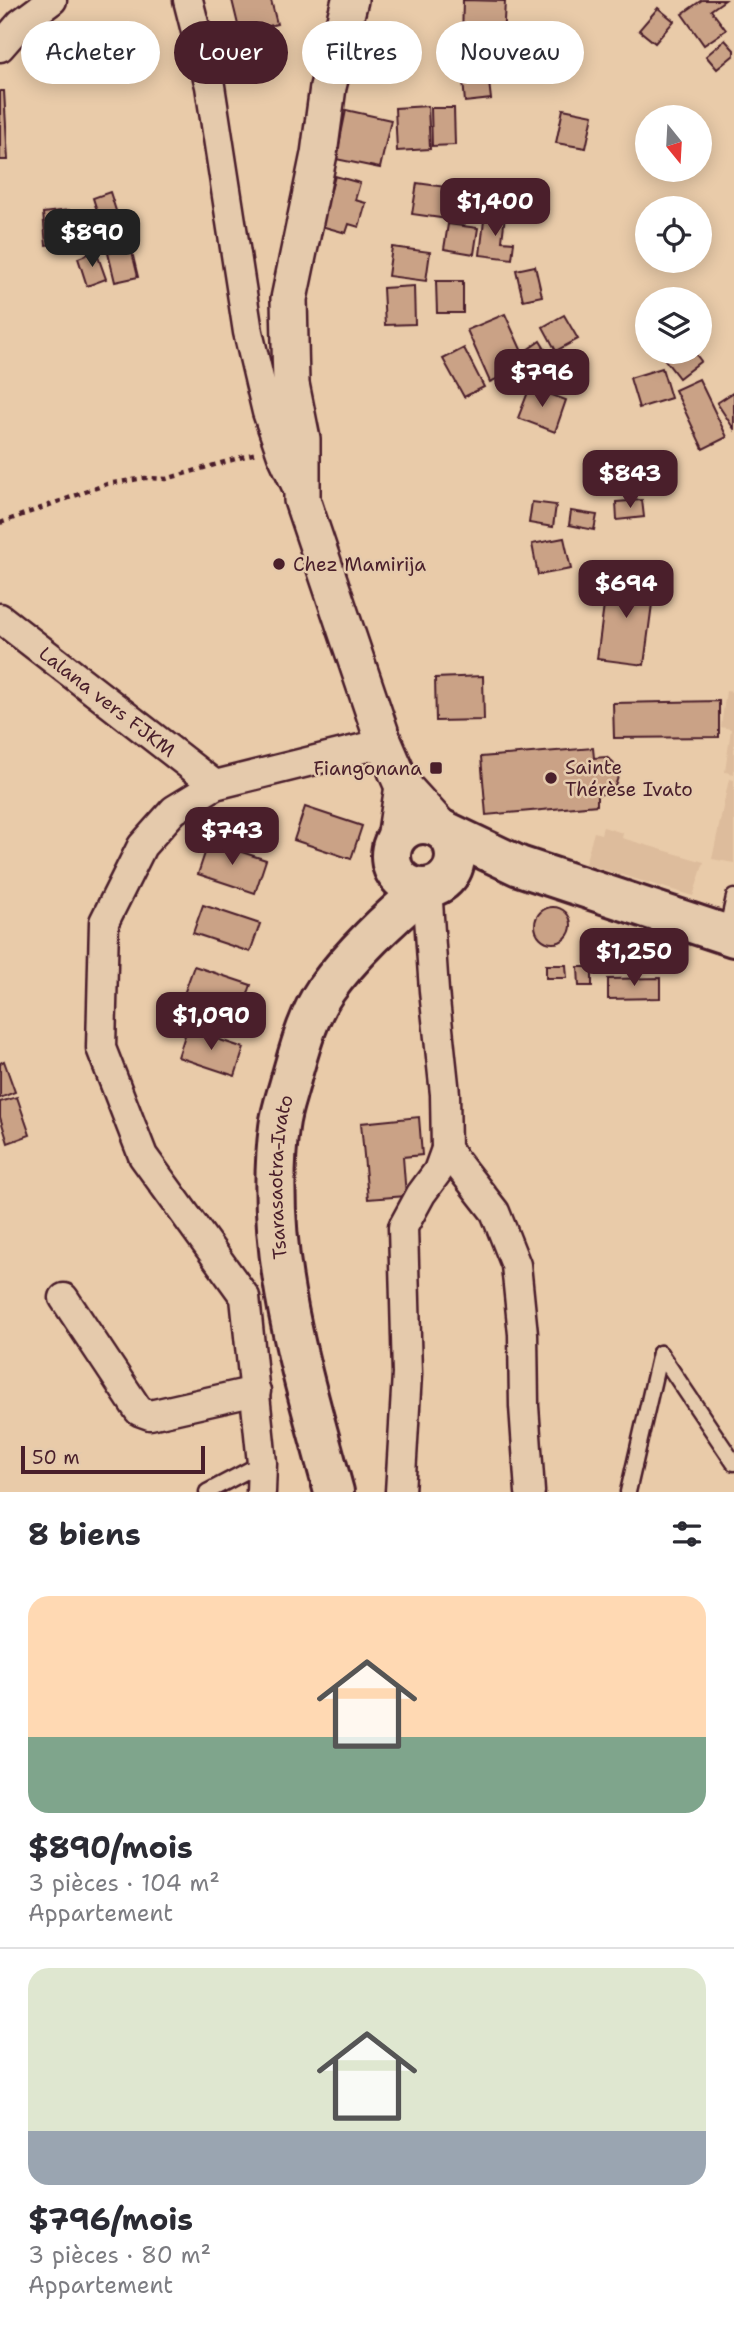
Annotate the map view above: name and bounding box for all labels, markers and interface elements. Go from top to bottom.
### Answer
chip: Acheter [21,21,160,84]
chip: Louer [174,21,288,84]
chip: Filtres [302,21,422,84]
chip: Nouveau [436,21,584,84]
north arrow [635,105,712,182]
map controls [635,105,712,364]
pin: $1,400 [438,178,552,238]
text: $1,400 [456,186,534,216]
button: locate [635,196,712,273]
pin: $890 [51,210,133,269]
text: $890 [60,217,124,247]
button: layers [635,287,712,364]
pin: $796 [501,350,583,409]
text: $796 [510,357,574,387]
pin: $843 [589,450,671,510]
text: $843 [599,458,661,488]
place label: Chez Mamirija [293,552,426,577]
marker: Chez Mamirija [271,556,287,572]
pin: $694 [585,560,667,620]
text: $694 [595,568,657,598]
street label: Lalana vers FJKM [34,640,181,762]
place label: Sainte Thérèse Ivato [565,755,693,802]
place label: Fiangonana [313,756,422,781]
marker: Fiangonana [428,760,444,776]
marker: Sainte Thérèse Ivato [543,770,559,786]
pin: $743 [191,808,273,867]
text: $743 [201,815,263,845]
pin: $1,250 [577,928,691,988]
text: $1,250 [596,936,672,966]
pin: $1,090 [154,992,268,1052]
text: $1,090 [172,1000,250,1030]
street label: Tsarasaotra-Ivato [263,1091,298,1260]
scale bar [21,1443,205,1475]
text: 50 m [32,1445,80,1470]
text: 8 biens [28,1514,141,1555]
icon: filters [668,1515,706,1553]
icon: home [304,1641,430,1767]
text: $890/mois [28,1827,193,1868]
text: 3 pièces · 104 m² [28,1868,220,1898]
text: Appartement [28,1898,173,1928]
icon: home [304,2013,430,2139]
text: $796/mois [28,2199,193,2240]
text: 3 pièces · 80 m² [28,2240,211,2270]
text: Appartement [28,2270,173,2300]

